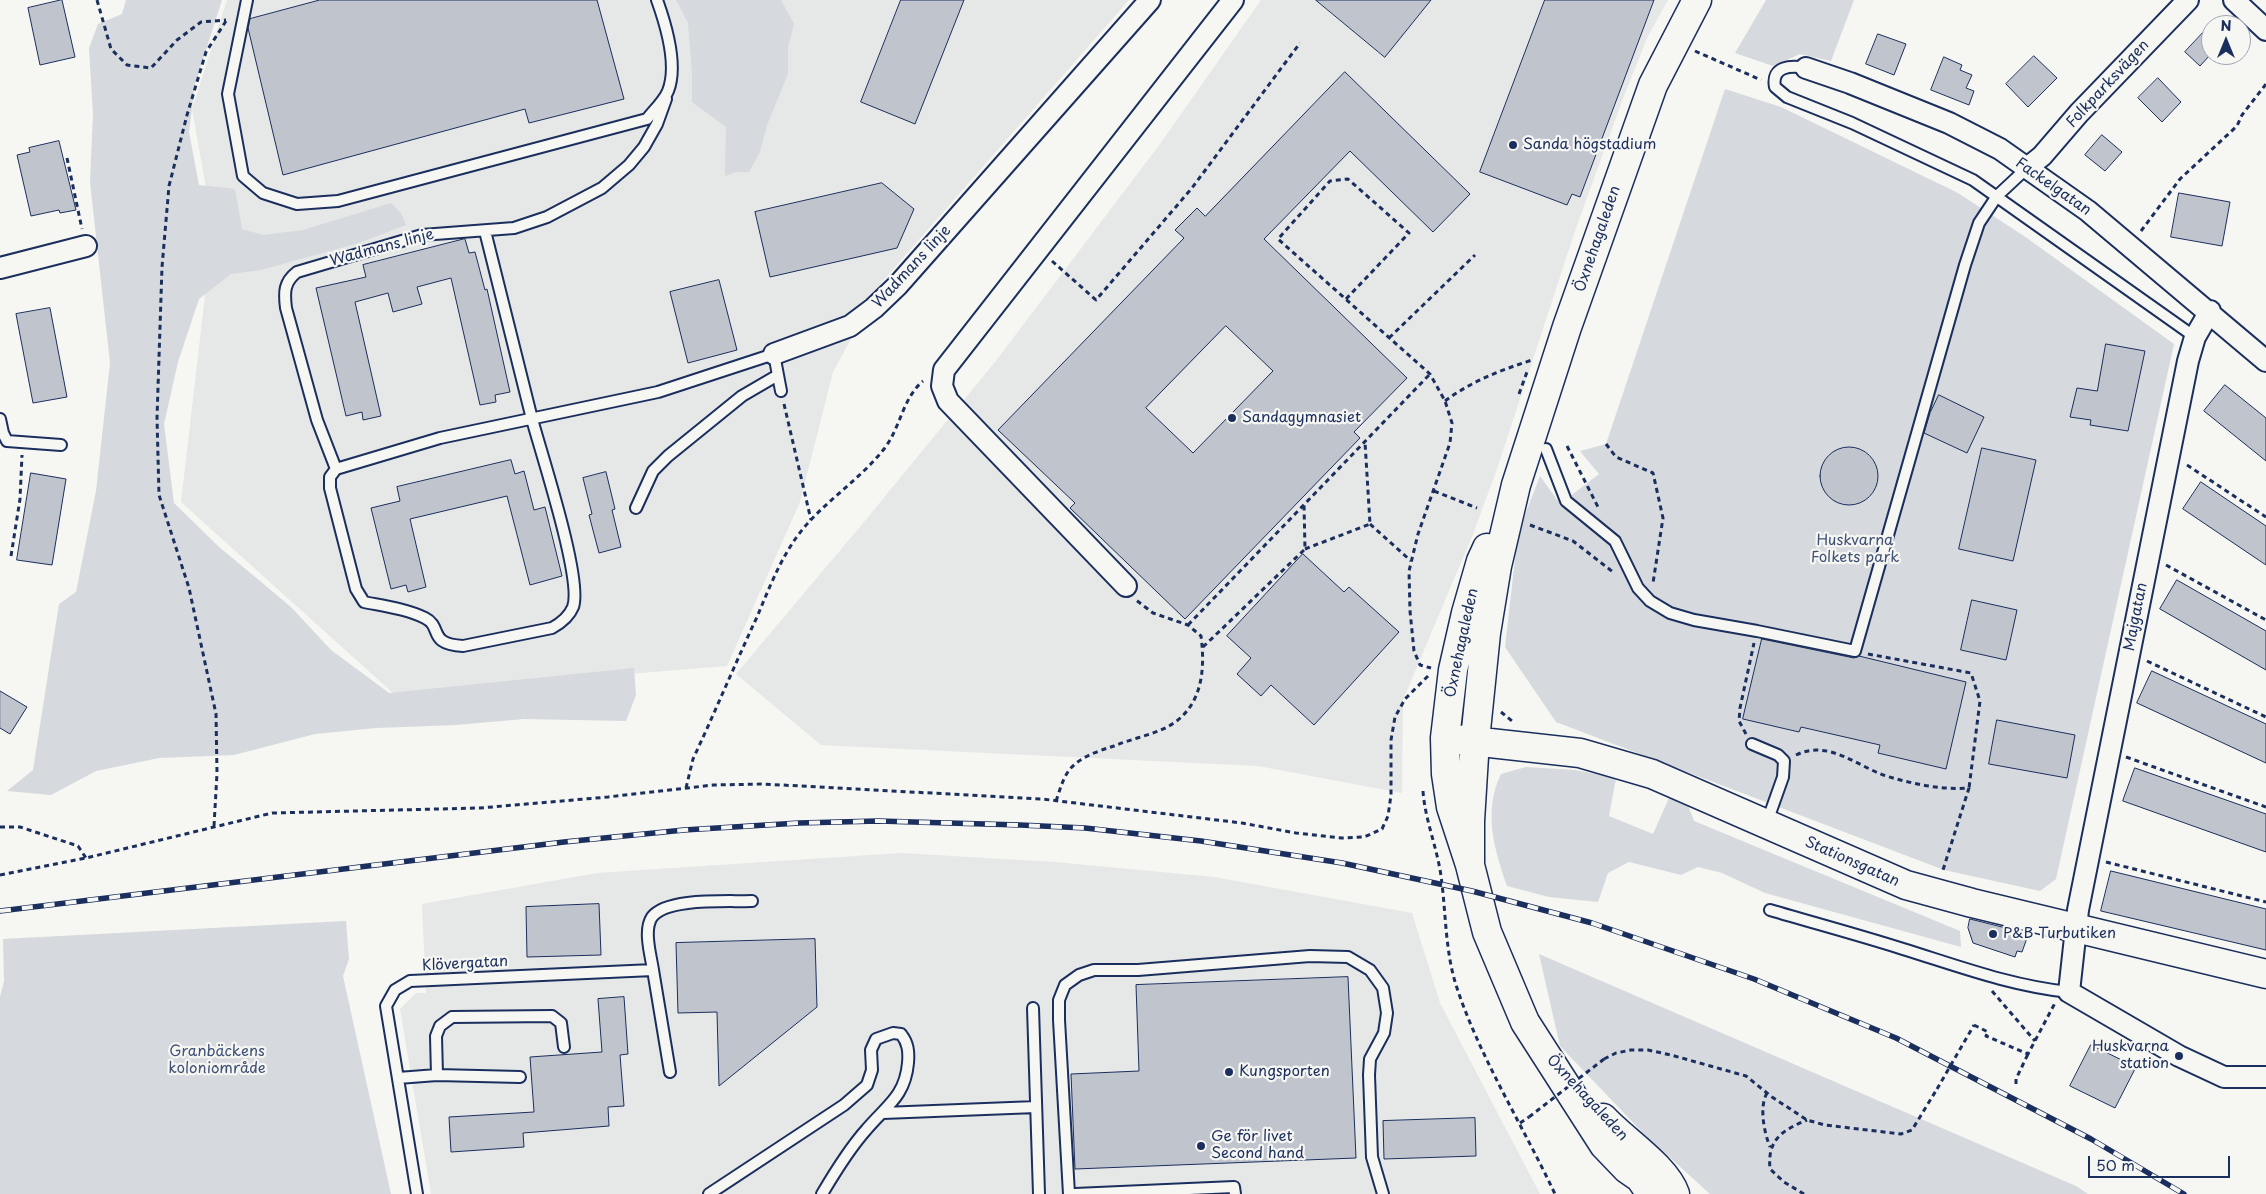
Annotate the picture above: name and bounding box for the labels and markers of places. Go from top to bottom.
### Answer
place label: Sanda högstadium [1523,136,1656,154]
marker: Sanda högstadium [1507,139,1519,151]
place label: Sandagymnasiet [1242,409,1361,427]
marker: Sandagymnasiet [1226,412,1238,424]
place label: P&B Turbutiken [2003,925,2116,943]
marker: P&B Turbutiken [1987,928,1999,940]
place label: Huskvarna station [2092,1038,2169,1073]
marker: Huskvarna station [2173,1050,2185,1062]
place label: Kungsporten [1239,1063,1330,1081]
marker: Kungsporten [1223,1066,1235,1078]
place label: Ge för livet Second hand [1211,1128,1304,1163]
marker: Ge för livet Second hand [1195,1140,1207,1152]

